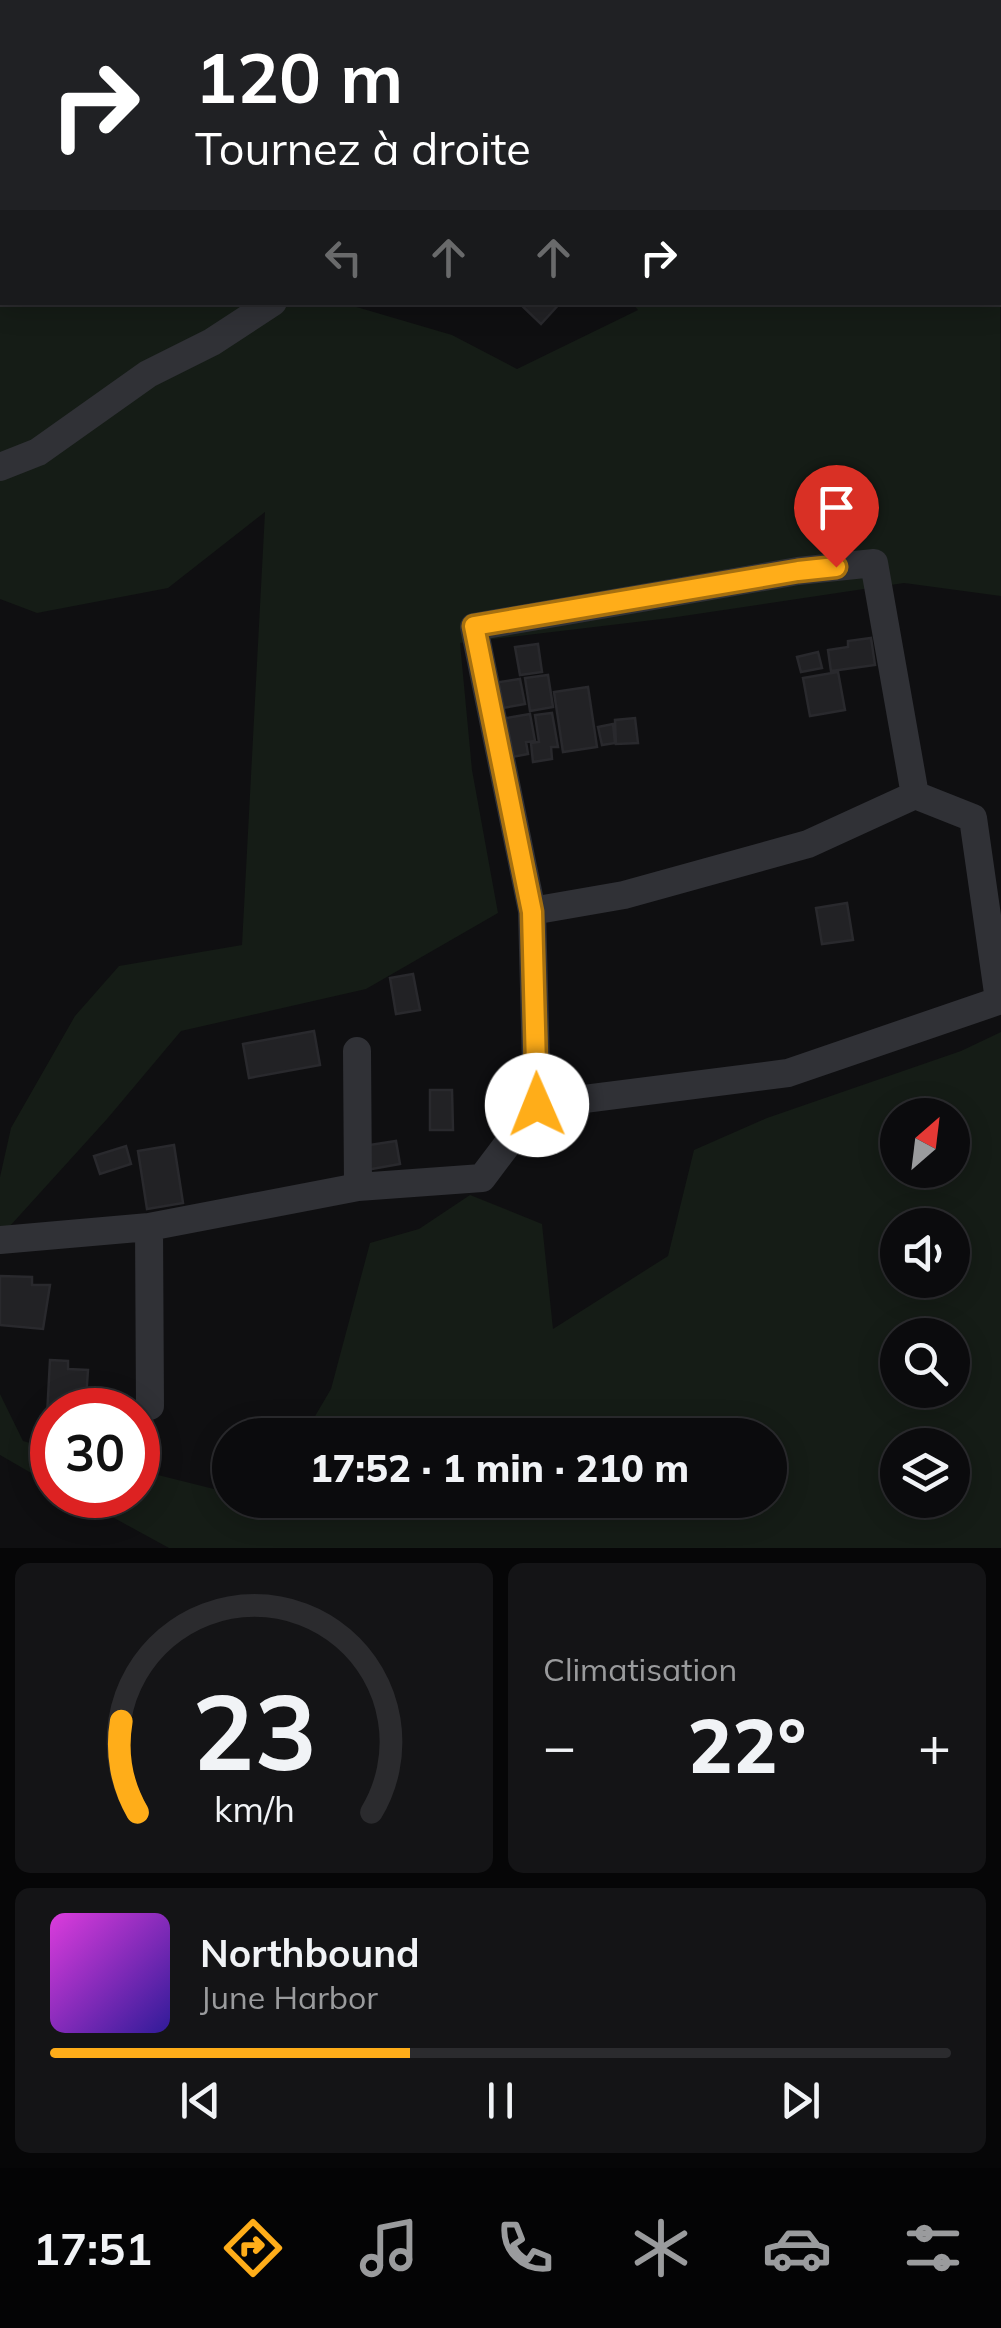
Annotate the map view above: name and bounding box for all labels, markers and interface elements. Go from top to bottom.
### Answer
text: 120 m [195,33,403,121]
icon: right [30,40,160,170]
text: Tournez à droite [195,120,531,176]
icon: left [316,230,371,285]
icon: ahead [421,230,476,285]
icon: ahead [526,230,581,285]
icon: right [631,230,686,285]
pin [794,465,879,568]
icon: arrive [809,480,864,535]
position arrow [485,1053,589,1157]
north arrow [880,1098,970,1188]
map controls [880,1098,970,1518]
button: sound [880,1208,970,1298]
button: search [880,1318,970,1408]
speed limit sign: 30 [30,1388,160,1518]
button: layers [880,1428,970,1518]
text: 17:52 · 1 min · 210 m [310,1444,689,1492]
text: Climatisation [543,1649,737,1689]
text: 23 [192,1665,316,1796]
text: 22° [688,1698,806,1792]
text: − [543,1711,576,1780]
text: + [918,1711,951,1780]
text: km/h [214,1786,294,1831]
text: Northbound [200,1929,420,1977]
text: June Harbor [200,1977,378,2017]
icon: previous [173,2073,228,2128]
icon: pause [473,2073,528,2128]
icon: next [773,2073,828,2128]
icon: directions [218,2213,288,2283]
icon: music [354,2213,424,2283]
icon: phone [490,2213,560,2283]
icon: climate [626,2213,696,2283]
icon: car [762,2213,832,2283]
icon: filters [898,2213,968,2283]
text: 17:51 [33,2220,152,2276]

